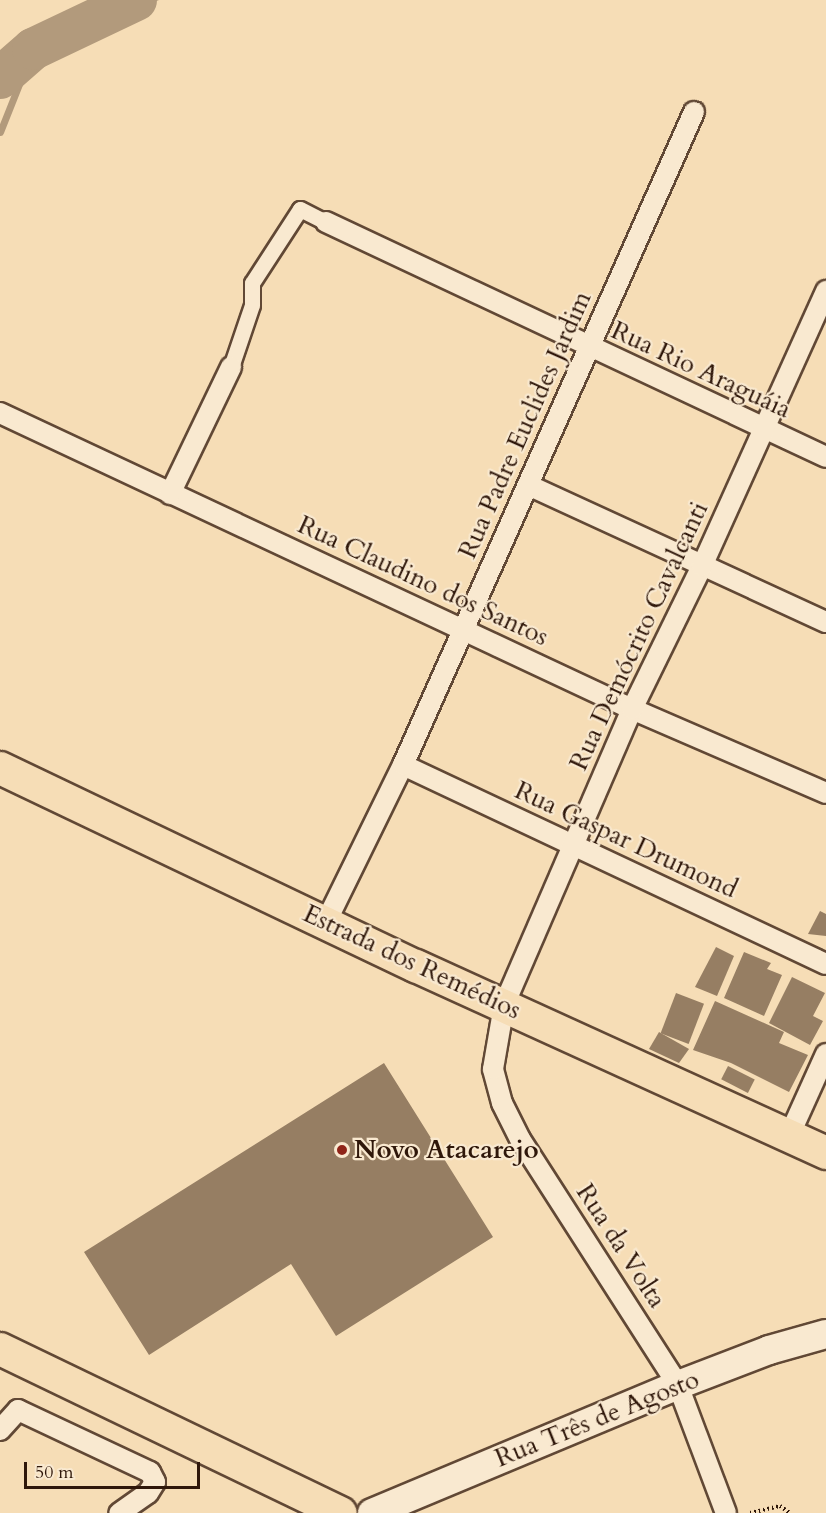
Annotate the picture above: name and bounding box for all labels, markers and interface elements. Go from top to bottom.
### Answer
street label: Rua Padre Euclides Jardim [452,287,598,563]
street label: Rua Rio Araguáia [606,315,796,425]
street label: Rua Demócrito Cavalcanti [563,497,715,775]
street label: Rua Claudino dos Santos [293,509,553,653]
street label: Rua Gaspar Drumond [510,775,742,905]
street label: Estrada dos Remédios [298,898,526,1026]
place label: Novo Atacarejo [354,1134,539,1166]
marker: Novo Atacarejo [335,1143,349,1157]
street label: Rua da Volta [569,1178,673,1314]
street label: Rua Três de Agosto [490,1364,704,1474]
scale bar [27,1450,202,1488]
text: 50 m [35,1460,74,1485]

